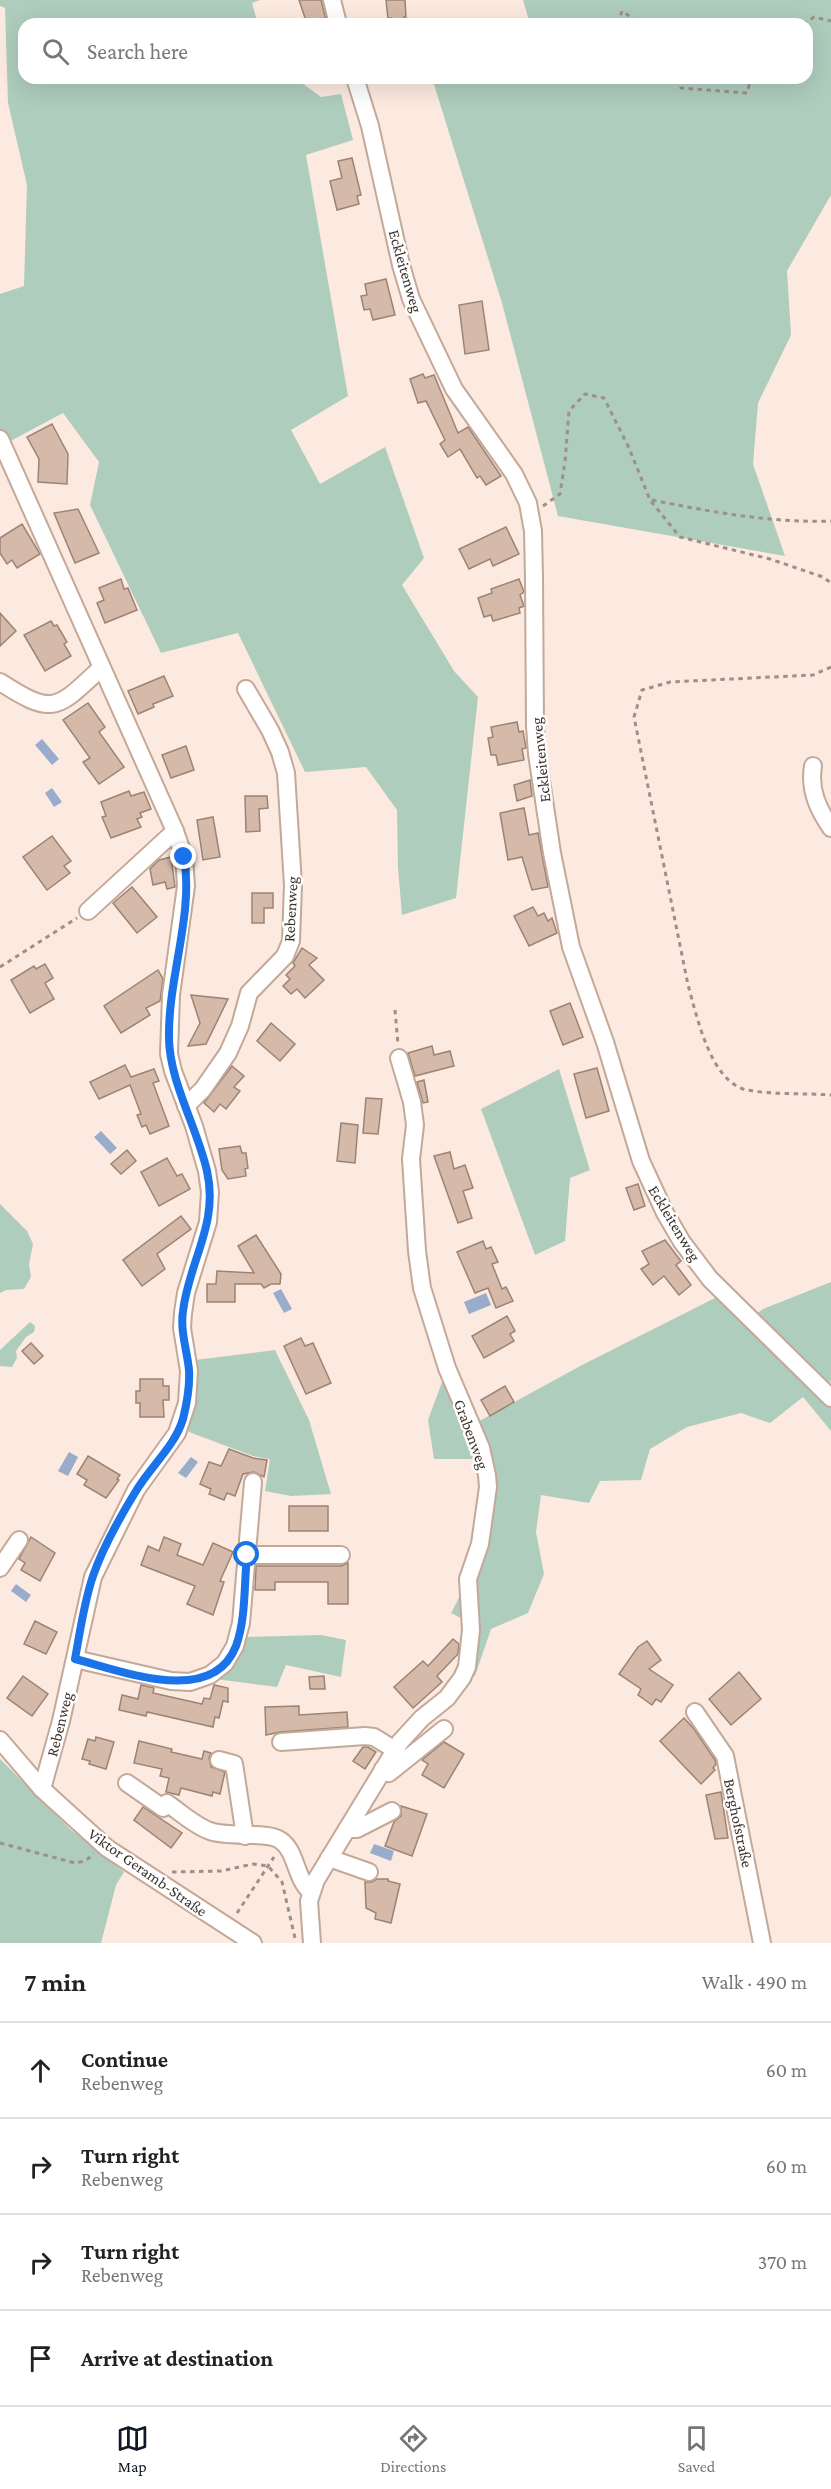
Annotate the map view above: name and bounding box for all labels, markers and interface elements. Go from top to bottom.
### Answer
search box [18,18,813,84]
icon: search [39,35,72,68]
text: Search here [87,39,188,64]
street label: Eckleitenweg [385,228,426,315]
street label: Eckleitenweg [528,716,554,803]
route end [170,843,196,869]
street label: Rebenweg [280,875,302,942]
street label: Eckleitenweg [644,1182,704,1265]
street label: Grabenweg [450,1397,492,1472]
route start [233,1541,259,1567]
street label: Rebenweg [43,1690,77,1758]
street label: Berghofstraße [720,1777,756,1869]
street label: Viktor Geramb-Straße [85,1825,210,1920]
text: 7 min [24,1968,86,1997]
text: Walk · 490 m [702,1971,807,1993]
text: Continue [81,2047,168,2072]
icon: ahead [24,2054,57,2087]
text: 60 m [766,2059,807,2081]
text: Rebenweg [81,2072,163,2094]
text: Turn right [81,2143,179,2168]
icon: right [24,2150,57,2183]
text: 60 m [766,2155,807,2177]
text: Rebenweg [81,2168,163,2190]
text: Turn right [81,2239,179,2264]
icon: right [24,2246,57,2279]
text: 370 m [758,2251,807,2273]
text: Rebenweg [81,2264,163,2286]
icon: arrive [24,2342,57,2375]
text: Arrive at destination [81,2346,273,2371]
tab: Map [116,2422,149,2475]
tab: Directions [380,2422,446,2475]
tab: Saved [678,2422,715,2475]

